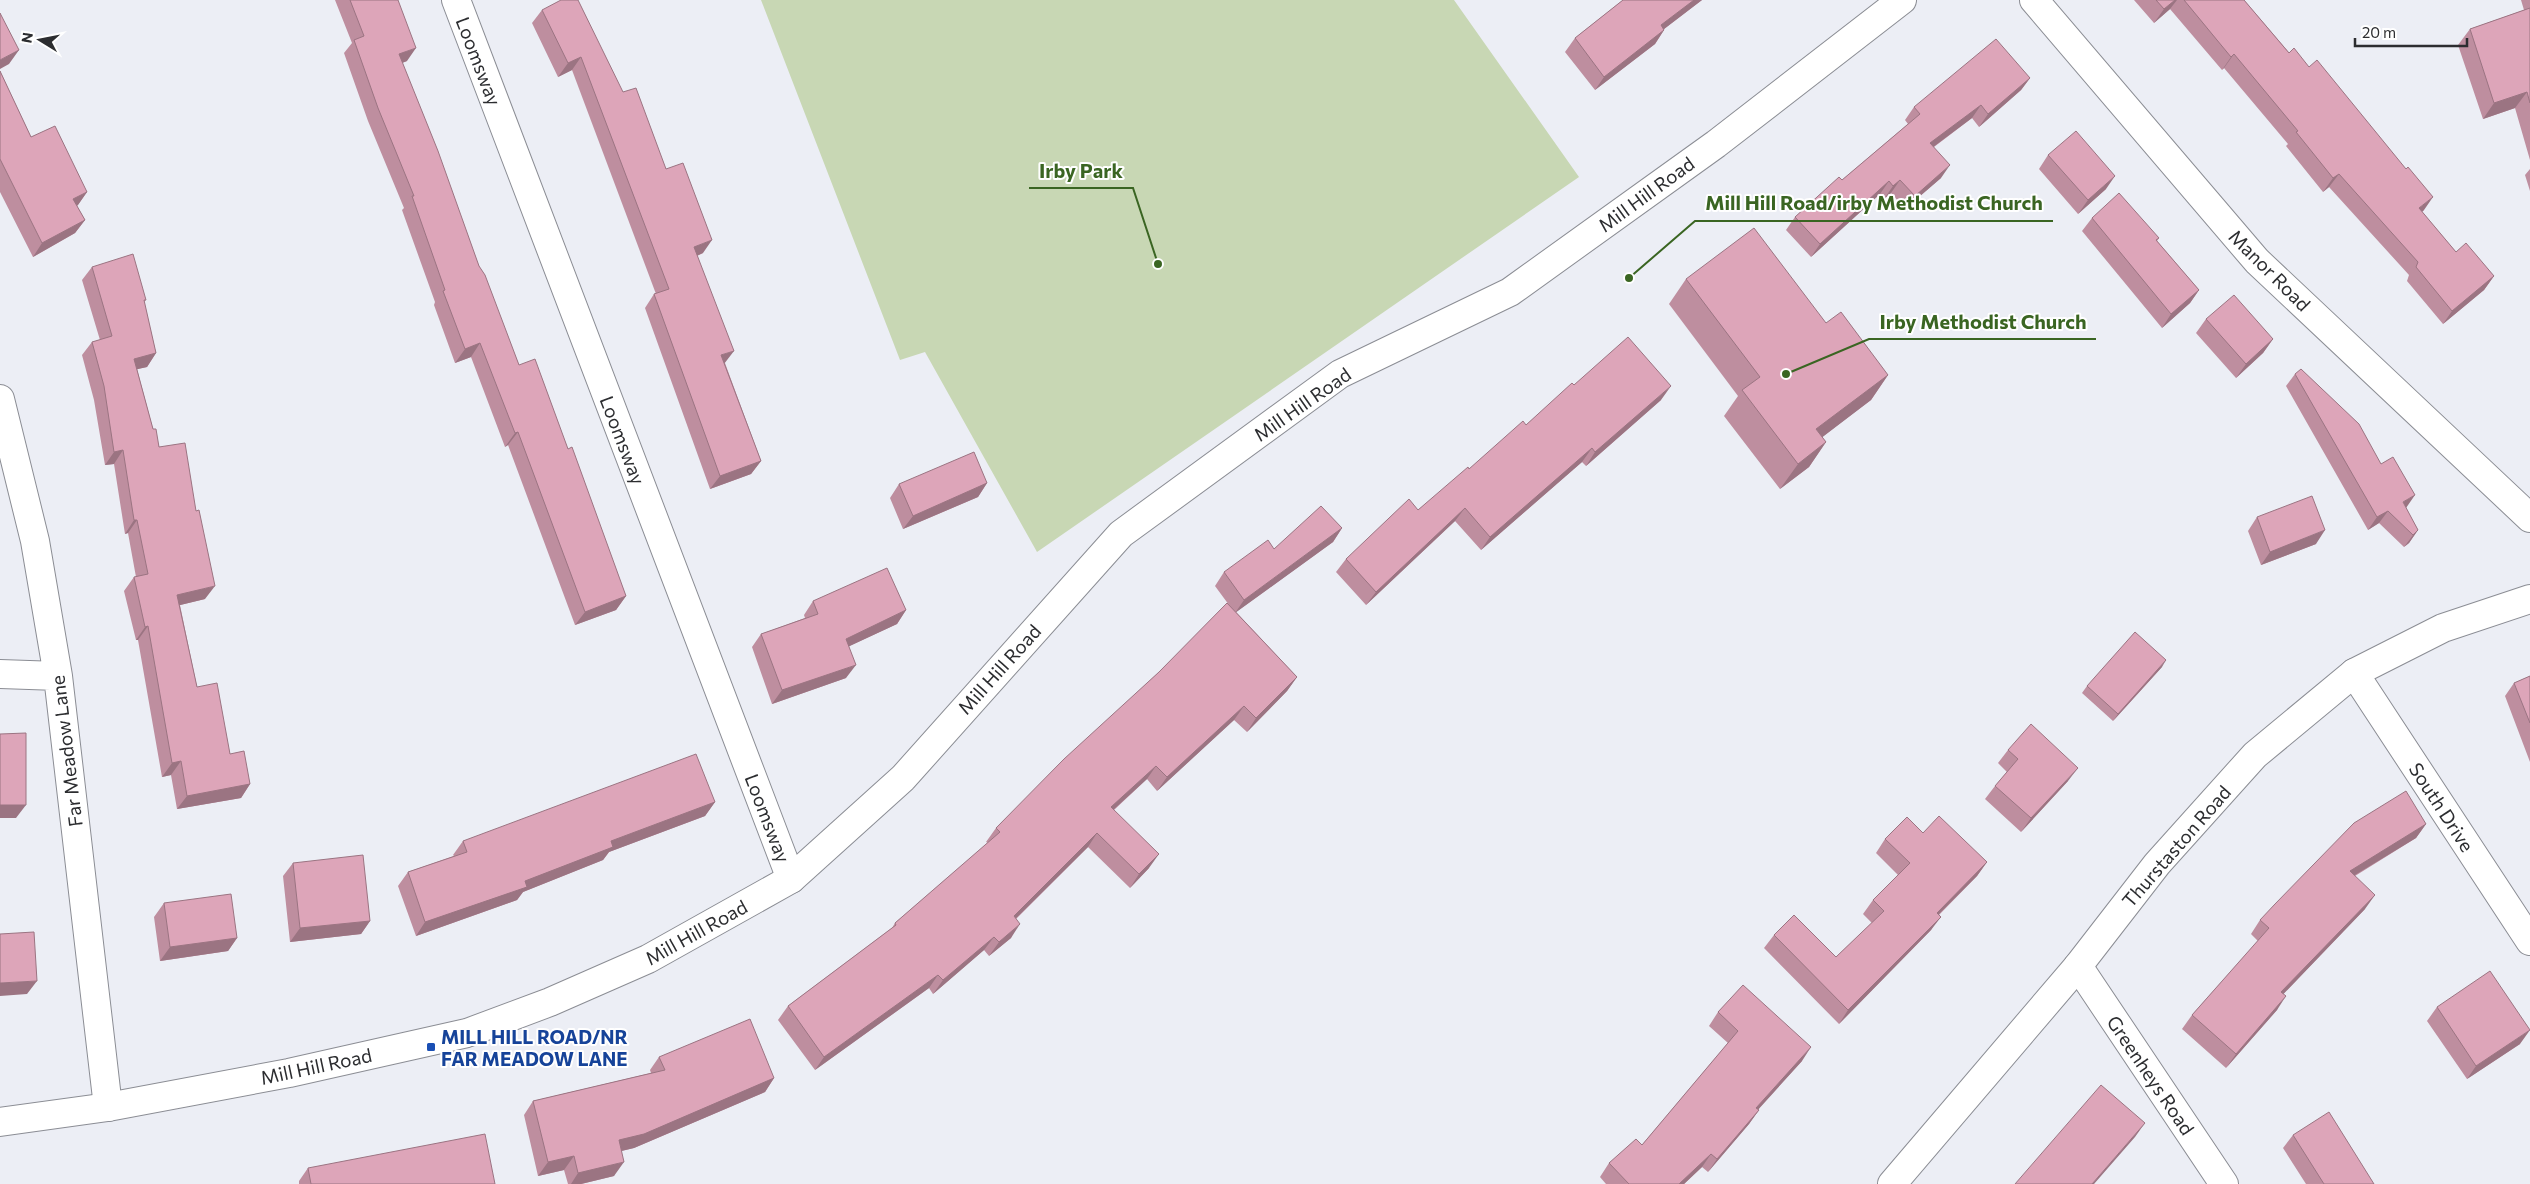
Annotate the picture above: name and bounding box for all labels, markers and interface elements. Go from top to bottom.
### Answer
street label: Loomsway [452,13,506,109]
north arrow [15,15,65,65]
scale bar [2355,15,2468,47]
text: 20 m [2362,23,2396,41]
text: N [17,31,36,44]
street label: Mill Hill Road [1593,151,1699,237]
callout: Irby Park [1029,153,1133,188]
text: Irby Park [1039,158,1124,182]
callout: Mill Hill Road/irby Methodist Church [1695,186,2053,221]
text: Mill Hill Road/irby Methodist Church [1705,190,2043,214]
street label: Manor Road [2224,224,2316,316]
callout: Irby Methodist Church [1869,304,2096,339]
text: Irby Methodist Church [1879,309,2087,333]
street label: Mill Hill Road [1249,362,1355,446]
street label: Loomsway [596,392,650,488]
street label: Mill Hill Road [953,619,1045,719]
street label: Far Meadow Lane [45,674,87,828]
street label: South Drive [2405,758,2479,856]
street label: Loomsway [741,770,795,866]
street label: Thurstaston Road [2117,780,2235,912]
street label: Mill Hill Road [641,895,751,969]
street label: Greenheys Road [2103,1011,2199,1139]
place label: MILL HILL ROAD/NR FAR MEADOW LANE [441,1025,628,1070]
marker: MILL HILL ROAD/NR FAR MEADOW LANE [425,1041,437,1053]
street label: Mill Hill Road [258,1043,374,1089]

